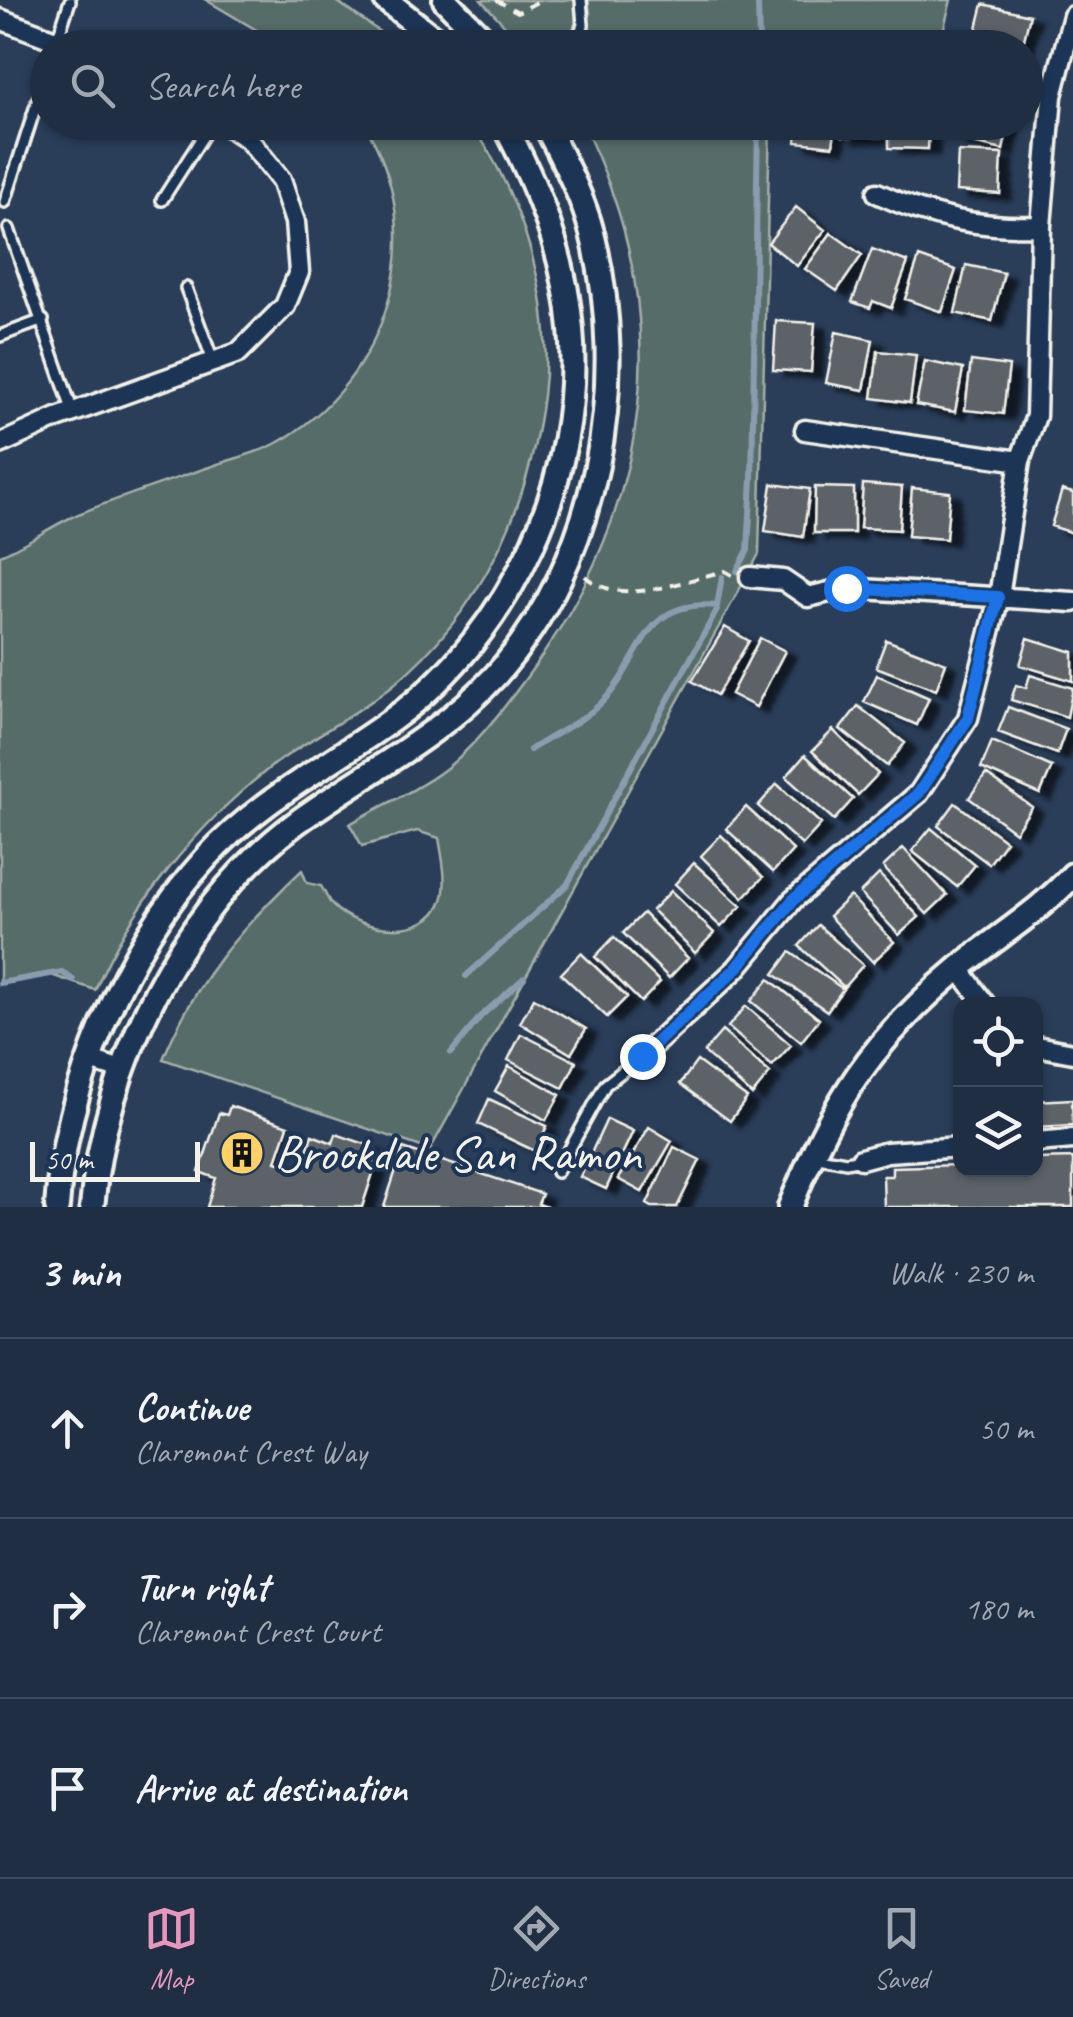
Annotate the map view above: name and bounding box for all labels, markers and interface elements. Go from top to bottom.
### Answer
search box [30,30,1043,140]
icon: search [65,58,120,113]
text: Search here [145,62,300,109]
route start [824,566,870,612]
map controls [953,997,1043,1177]
button: locate [953,997,1043,1087]
route end [620,1034,666,1080]
button: layers [953,1087,1043,1177]
place label: Brookdale San Ramon [274,1122,642,1185]
building icon: Brookdale San Ramon [219,1130,265,1176]
scale bar [30,1137,200,1182]
text: 50 m [45,1142,93,1177]
text: 3 min [40,1246,120,1299]
text: Walk · 230 m [889,1252,1033,1293]
text: Continue [135,1384,249,1431]
icon: ahead [40,1401,95,1456]
text: 50 m [979,1408,1033,1449]
text: Claremont Crest Way [135,1431,367,1472]
text: Turn right [135,1564,269,1611]
icon: right [40,1581,95,1636]
text: 180 m [964,1588,1033,1629]
text: Claremont Crest Court [135,1611,380,1652]
icon: arrive [40,1761,95,1816]
text: Arrive at destination [135,1765,407,1812]
tab: Map [144,1901,199,1996]
tab: Directions [488,1901,585,1996]
tab: Saved [874,1901,929,1996]

